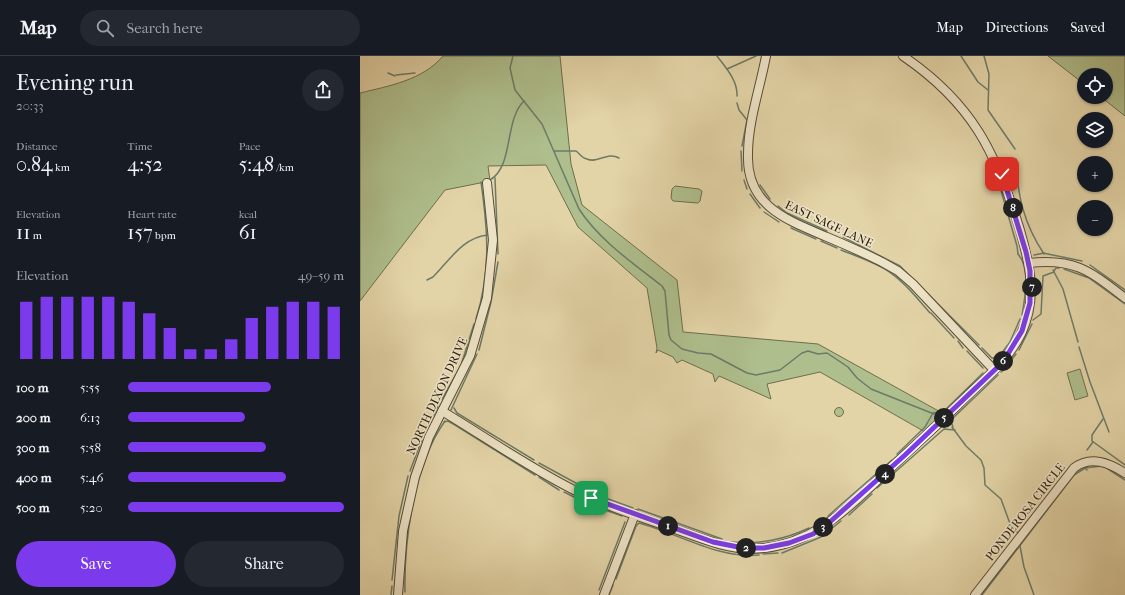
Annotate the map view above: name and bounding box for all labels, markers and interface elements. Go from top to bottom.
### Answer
search box [80,10,360,46]
text: Map [20,17,56,39]
icon: search [94,17,116,39]
text: Search here [126,19,203,37]
text: Map [936,19,963,36]
text: Directions [985,19,1048,36]
text: Saved [1070,19,1105,36]
map controls [1077,68,1113,236]
button: locate [1077,68,1113,104]
button: share [302,69,344,111]
text: Evening run [16,70,134,96]
text: 20:33 [16,98,44,113]
button: layers [1077,112,1113,148]
text: Distance [16,140,57,153]
text: Time [127,140,152,153]
text: Pace [239,140,261,153]
text: 0.84 [16,153,53,176]
text: 4:52 [127,153,163,176]
text: 5:48 [239,153,274,176]
button: + [1077,156,1113,192]
pin [985,157,1019,191]
text: km [53,161,70,174]
text: /km [274,161,294,174]
icon: check [991,163,1013,185]
street label: EAST SAGE LANE [783,197,875,251]
pin: 8 [1003,198,1023,218]
button: − [1077,200,1113,236]
text: 8 [1010,201,1016,214]
text: Elevation [16,208,60,221]
text: Heart rate [127,208,177,221]
text: kcal [239,208,257,221]
text: 11 [16,221,30,244]
text: 157 [127,221,153,244]
text: 61 [239,221,257,244]
text: m [30,229,42,242]
text: bpm [153,229,176,242]
text: Elevation [16,268,69,283]
text: 49–59 m [298,268,344,283]
pin: 7 [1022,277,1042,297]
text: 7 [1029,280,1035,293]
street label: NORTH DIXON DRIVE [404,335,470,457]
pin: 6 [993,351,1013,371]
text: 6 [1000,354,1006,367]
text: 100 m [16,380,49,395]
text: 5:55 [80,380,100,395]
pin: 5 [934,408,954,428]
text: 200 m [16,410,51,425]
text: 6:13 [80,410,100,425]
text: 5 [942,411,946,424]
text: 300 m [16,440,49,455]
text: 5:58 [80,440,101,455]
street label: PONDEROSA CIRCLE [982,460,1068,564]
pin: 4 [875,464,895,484]
text: 4 [882,467,888,480]
text: 400 m [16,470,52,485]
text: 5:46 [80,470,103,485]
pin [574,481,608,515]
icon: arrive [580,487,602,509]
text: 500 m [16,500,50,515]
text: 5:20 [80,500,103,515]
pin: 1 [658,516,678,536]
pin: 3 [813,517,833,537]
text: 1 [666,519,670,532]
text: 3 [821,520,825,533]
pin: 2 [736,538,756,558]
button: Save [16,541,176,587]
button: Share [184,541,344,587]
text: 2 [743,541,749,554]

